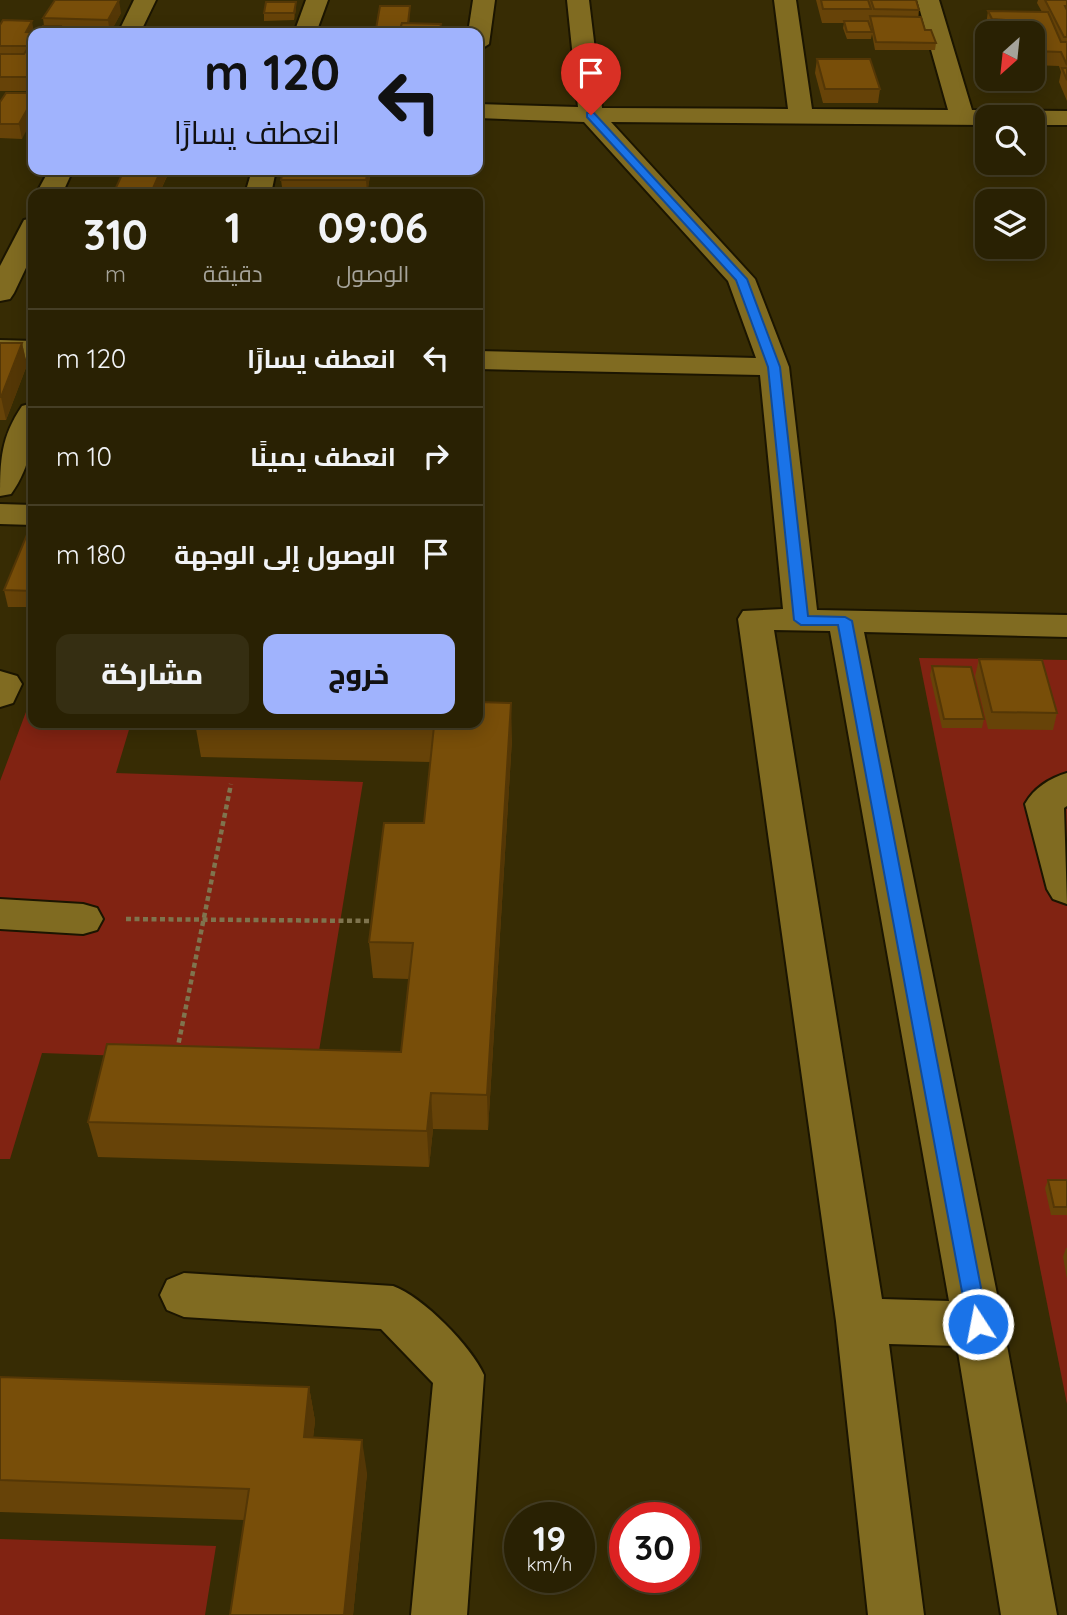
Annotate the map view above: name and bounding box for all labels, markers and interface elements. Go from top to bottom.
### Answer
north arrow [975,21,1045,91]
map controls [975,21,1045,259]
text: 120 m [204,41,340,102]
pin [561,43,621,115]
icon: arrive [572,54,610,92]
icon: left [364,56,455,147]
button: search [975,105,1045,175]
text: انعطف يسارًا [174,112,340,152]
button: layers [975,189,1045,259]
text: 1 [225,201,241,254]
text: 09:06 [318,201,428,254]
text: 310 [83,208,148,261]
text: m [105,259,126,288]
text: دقيقة [203,259,263,288]
text: الوصول [336,259,410,288]
icon: left [417,339,455,377]
text: 120 m [56,342,126,375]
text: انعطف يسارًا [247,342,396,375]
icon: right [417,437,455,475]
text: 10 m [56,440,112,473]
text: انعطف يمينًا [250,440,396,473]
icon: arrive [417,535,455,573]
text: 180 m [56,538,126,571]
text: الوصول إلى الوجهة [174,538,396,571]
button: مشاركة [56,634,249,714]
button: خروج [263,634,455,714]
position arrow [941,1287,1015,1361]
speed limit sign: 30 [609,1502,700,1593]
text: 19 [533,1516,566,1560]
text: km/h [527,1553,572,1576]

